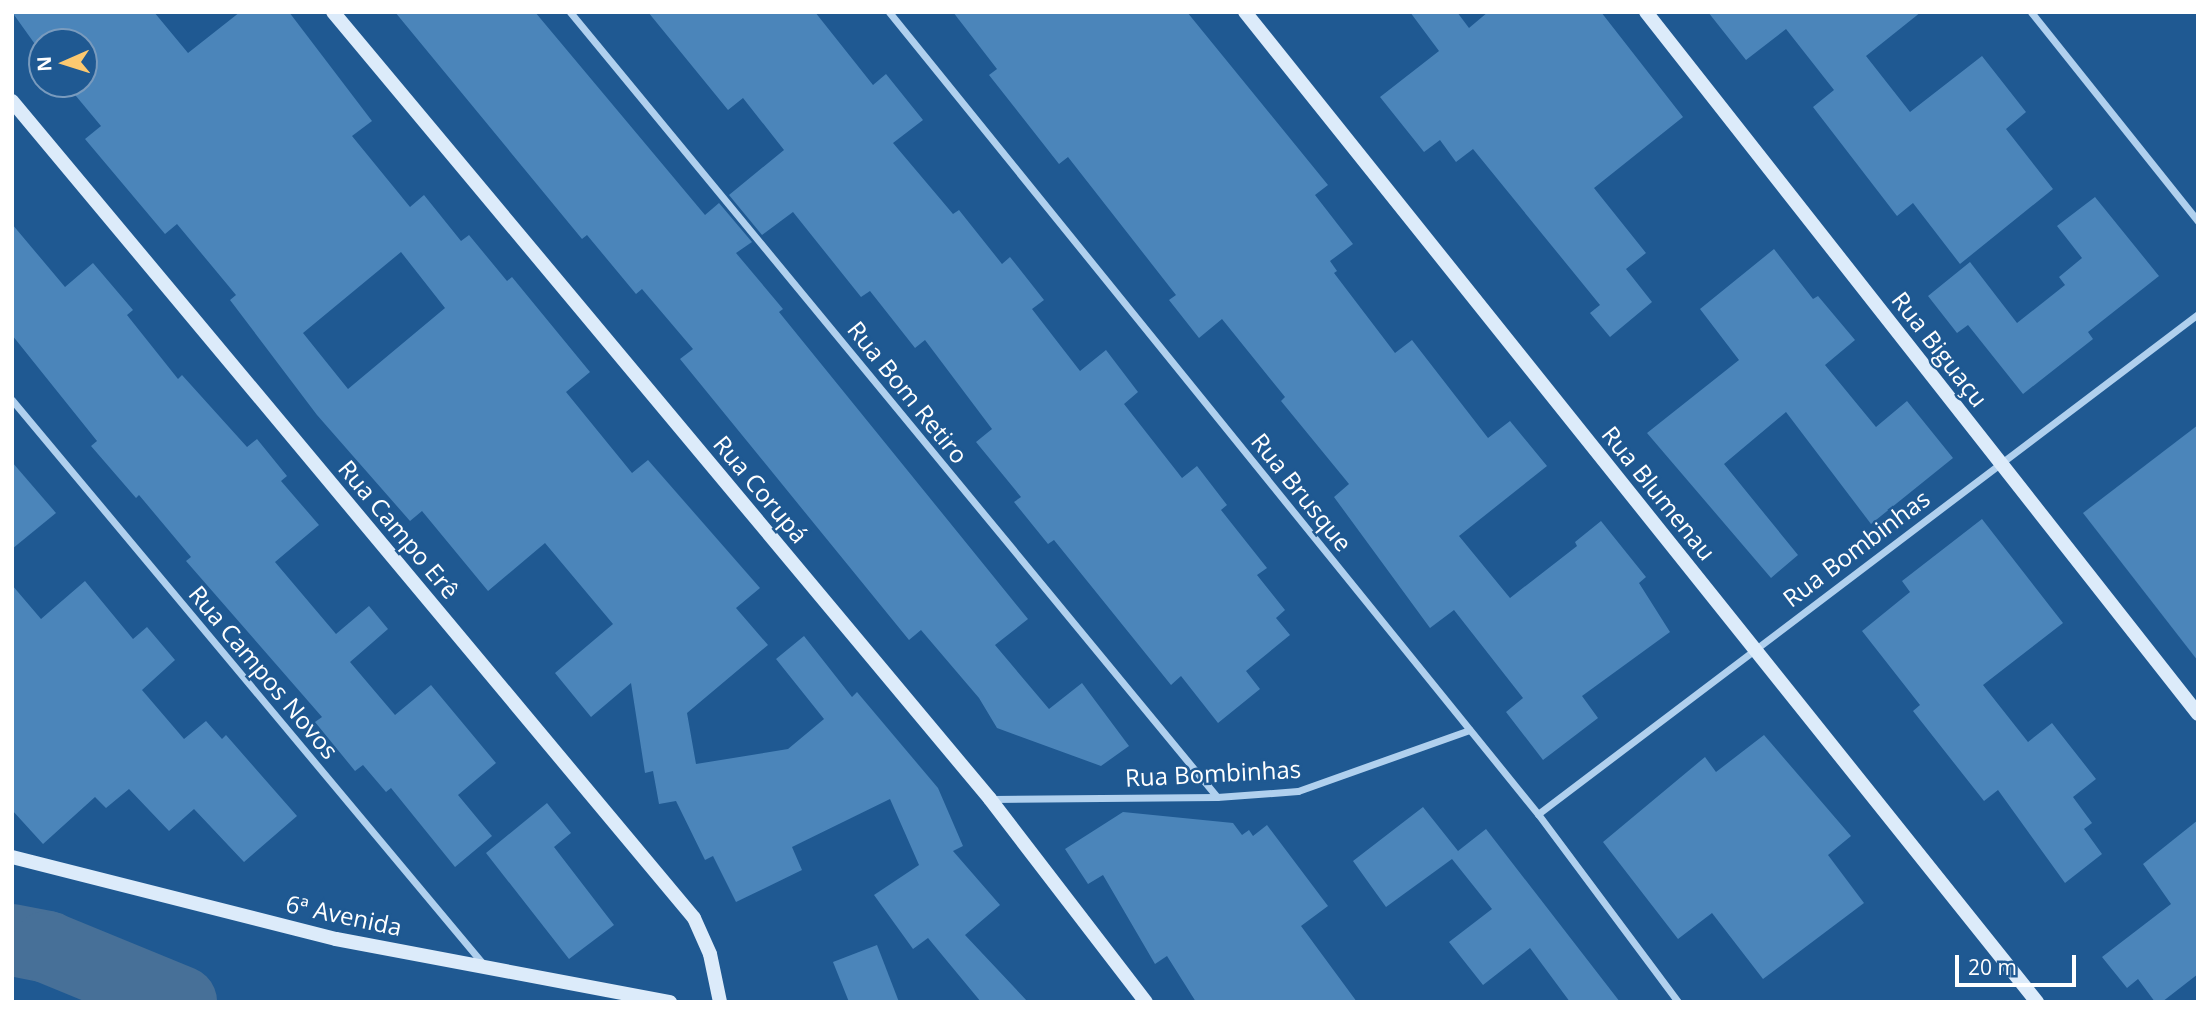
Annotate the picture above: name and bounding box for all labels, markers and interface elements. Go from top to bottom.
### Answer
north arrow [28,28,98,98]
text: N [31,56,57,72]
street label: Rua Biguaçu [1886,286,1994,412]
street label: Rua Bom Retiro [842,315,974,469]
street label: Rua Blumenau [1596,420,1722,566]
street label: Rua Brusque [1246,427,1358,557]
street label: Rua Corupá [708,429,814,549]
street label: Rua Campo Erê [333,454,465,604]
street label: Rua Bombinhas [1777,483,1935,613]
street label: Rua Campos Novos [183,580,345,764]
street label: Rua Bombinhas [1124,754,1302,792]
street label: 6ª Avenida [283,889,405,941]
scale bar [1958,940,2079,984]
text: 20 m [1968,953,2017,981]

